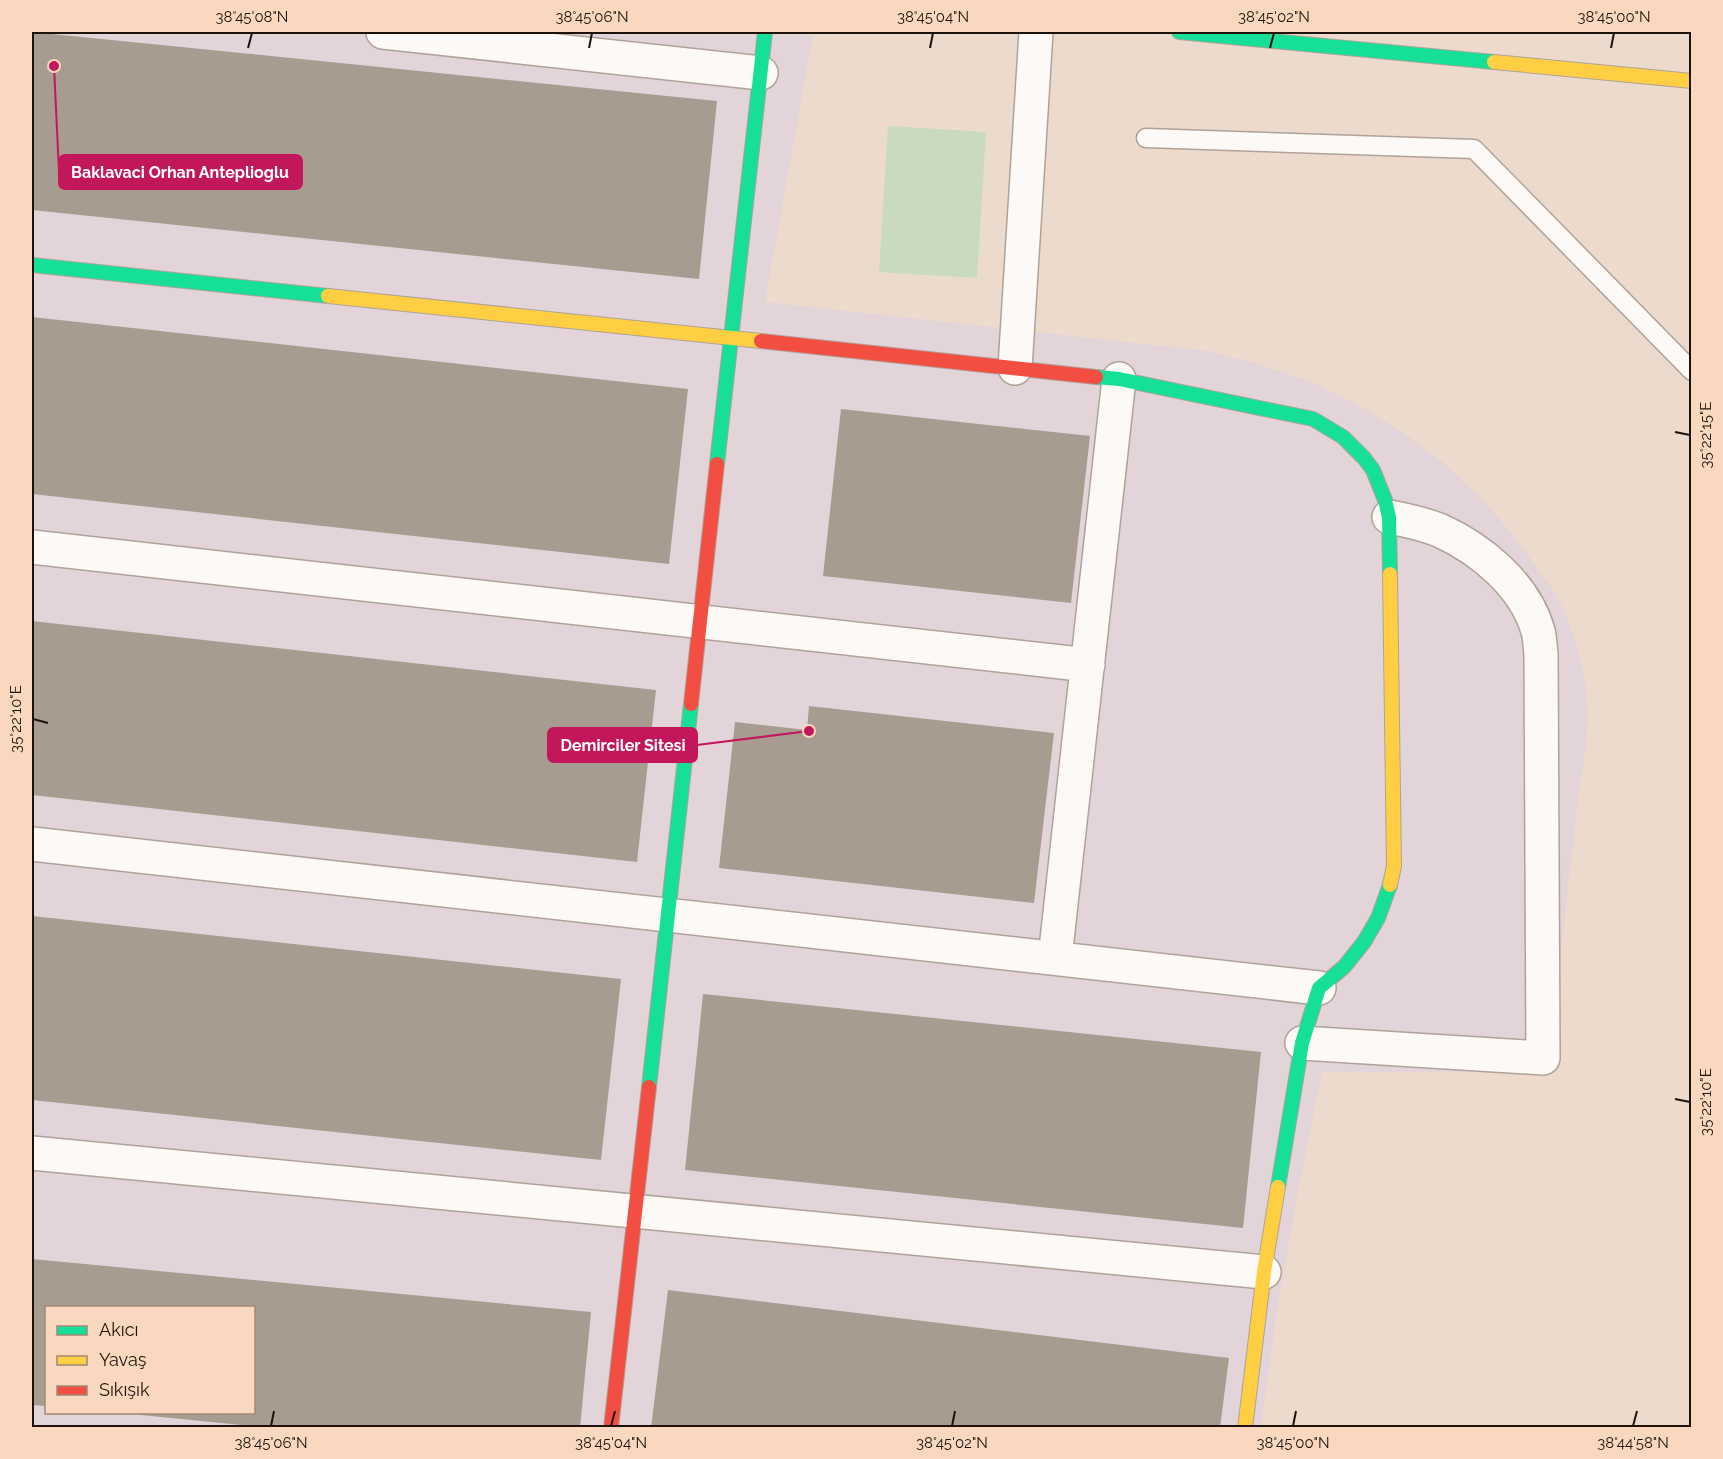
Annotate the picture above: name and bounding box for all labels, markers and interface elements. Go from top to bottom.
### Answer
text: 38°45'08"N [216,8,288,26]
text: 38°45'06"N [555,8,629,26]
text: 38°45'04"N [897,8,969,26]
text: 38°45'02"N [1238,8,1310,26]
text: 38°45'00"N [1577,8,1651,26]
callout: Baklavaci Orhan Anteplioglu [59,155,302,189]
text: Baklavaci Orhan Anteplioglu [71,163,289,182]
text: 35°22'15"E [1697,402,1715,468]
text: 35°22'10"E [7,685,25,753]
callout: Demirciler Sitesi [548,728,697,762]
text: Demirciler Sitesi [560,736,686,755]
text: 35°22'10"E [1697,1068,1715,1136]
legend [45,1306,255,1414]
text: Akıcı [99,1319,138,1340]
text: Yavaş [99,1349,147,1370]
text: Sıkışık [99,1379,150,1400]
text: 38°45'06"N [234,1434,308,1452]
text: 38°45'04"N [575,1434,647,1452]
text: 38°45'02"N [916,1434,988,1452]
text: 38°45'00"N [1256,1434,1330,1452]
text: 38°44'58"N [1597,1434,1669,1452]

